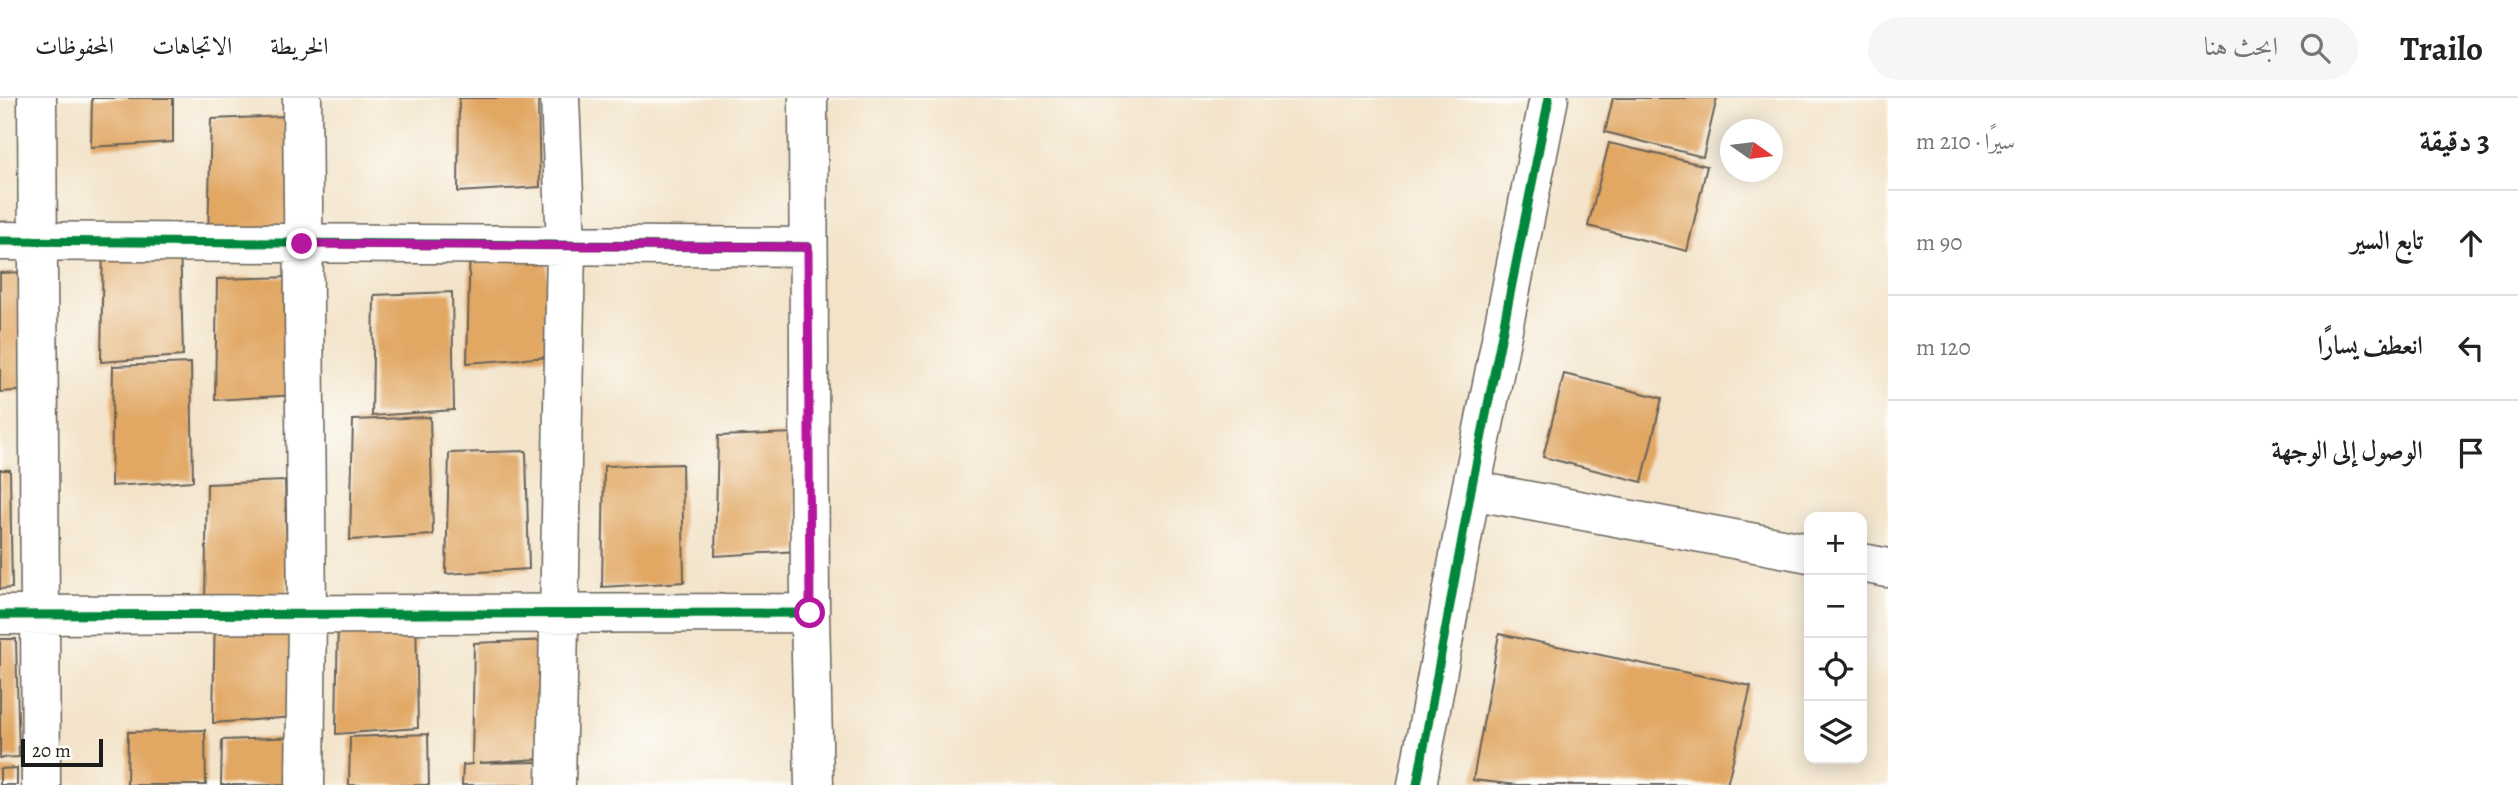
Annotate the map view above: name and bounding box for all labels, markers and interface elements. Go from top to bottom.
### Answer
search box [1868,17,2358,80]
text: Trailo [2400,26,2483,71]
text: ابحث هنا [2204,29,2278,64]
icon: search [2296,29,2334,67]
text: المحفوظات [35,30,114,62]
text: الاتجاهات [152,30,232,62]
text: الخريطة [270,30,329,62]
north arrow [1720,119,1783,182]
text: 3 دقيقة [2419,121,2490,161]
text: سيرًا · 210 m [1916,126,2015,157]
text: تابع السير [2351,223,2423,258]
icon: ahead [2452,224,2490,262]
text: 90 m [1916,227,1962,258]
route end [286,228,317,259]
text: انعطف يسارًا [2317,328,2423,363]
icon: left [2452,329,2490,367]
text: 120 m [1916,332,1971,363]
text: الوصول إلى الوجهة [2271,433,2423,468]
icon: arrive [2452,434,2490,472]
map controls [1804,512,1867,764]
button: + [1804,512,1867,575]
button: − [1804,575,1867,638]
route start [794,597,825,628]
button: locate [1804,638,1867,701]
button: layers [1804,701,1867,764]
scale bar [21,736,103,768]
text: 20 m [32,738,71,764]

